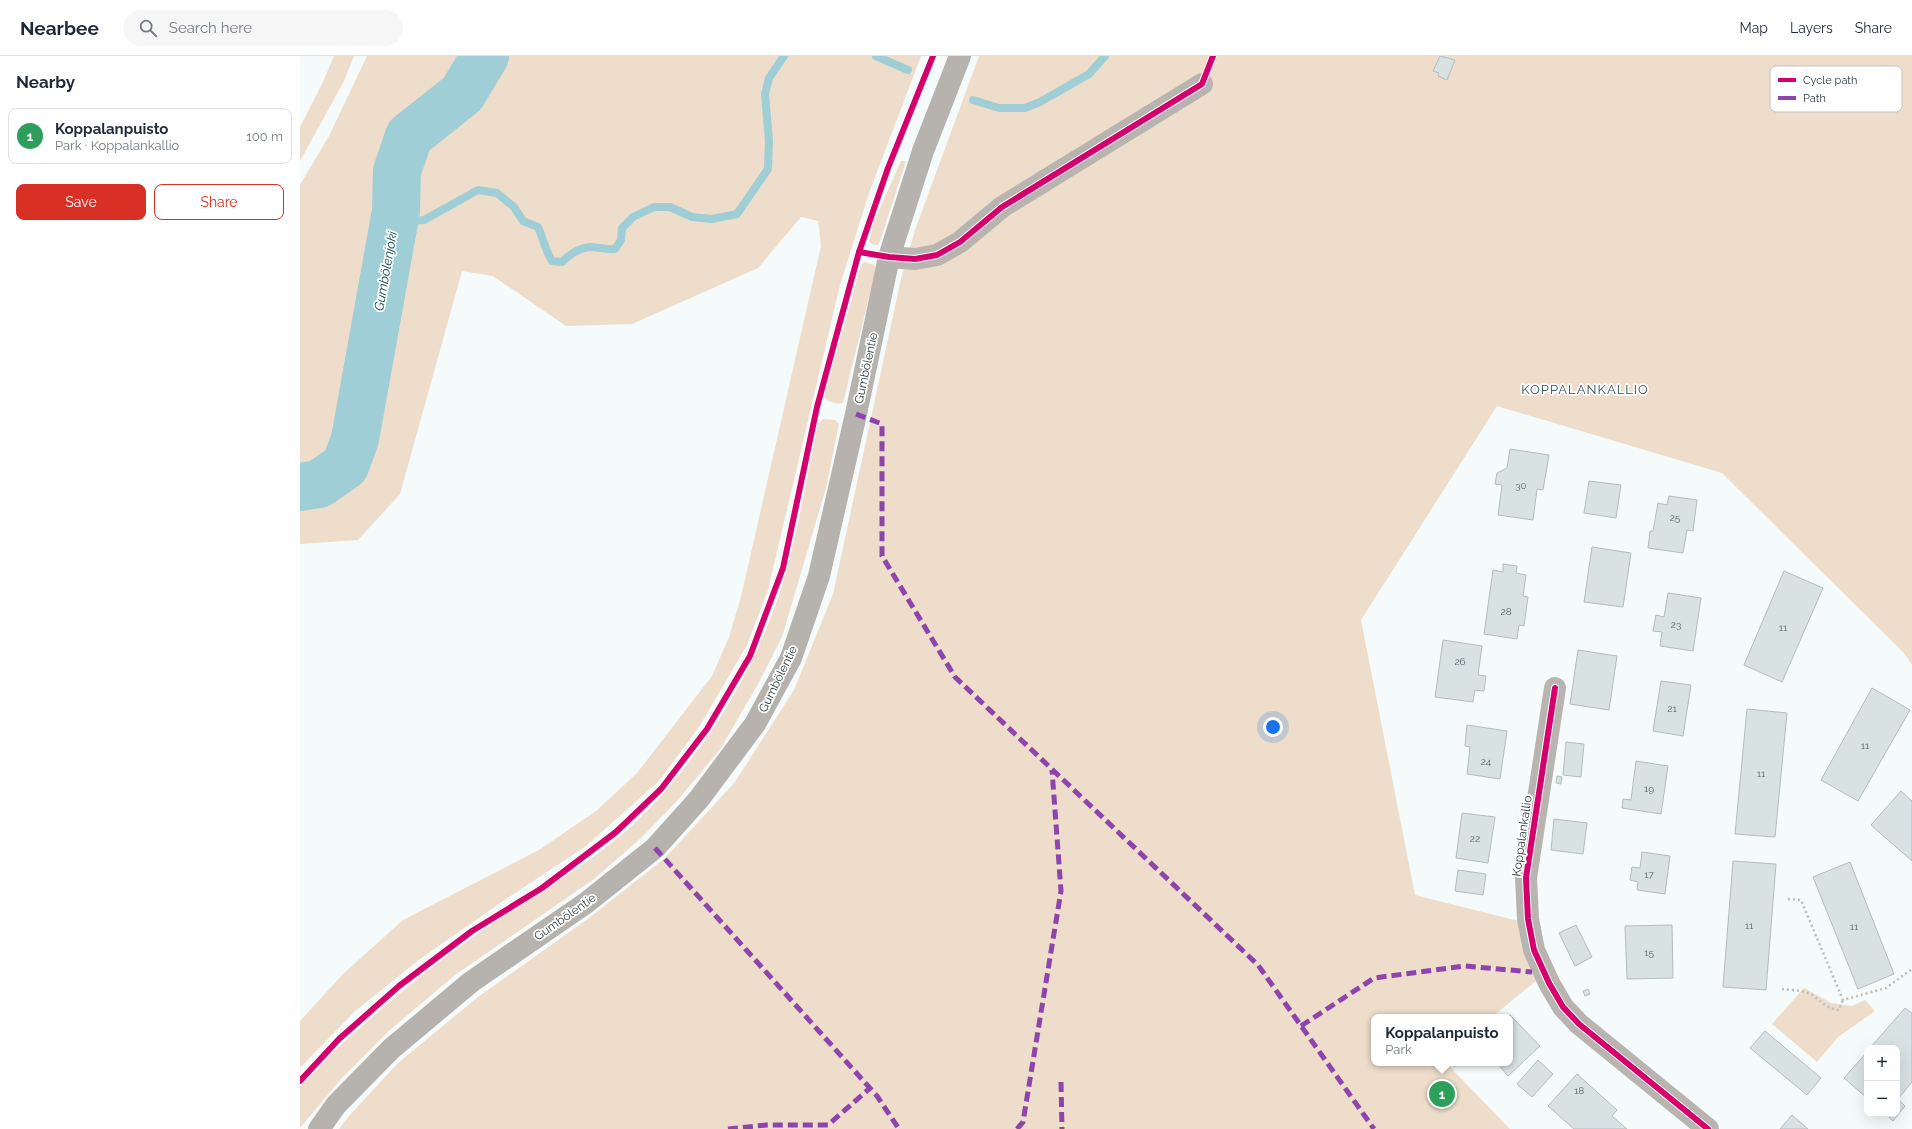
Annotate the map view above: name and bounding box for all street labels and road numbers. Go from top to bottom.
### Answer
street label: Gumbölentie [852,331,880,405]
street label: Gumbölentie [756,643,800,715]
street label: Koppalankallio [1509,795,1535,877]
street label: Gumbölentie [531,891,599,943]

